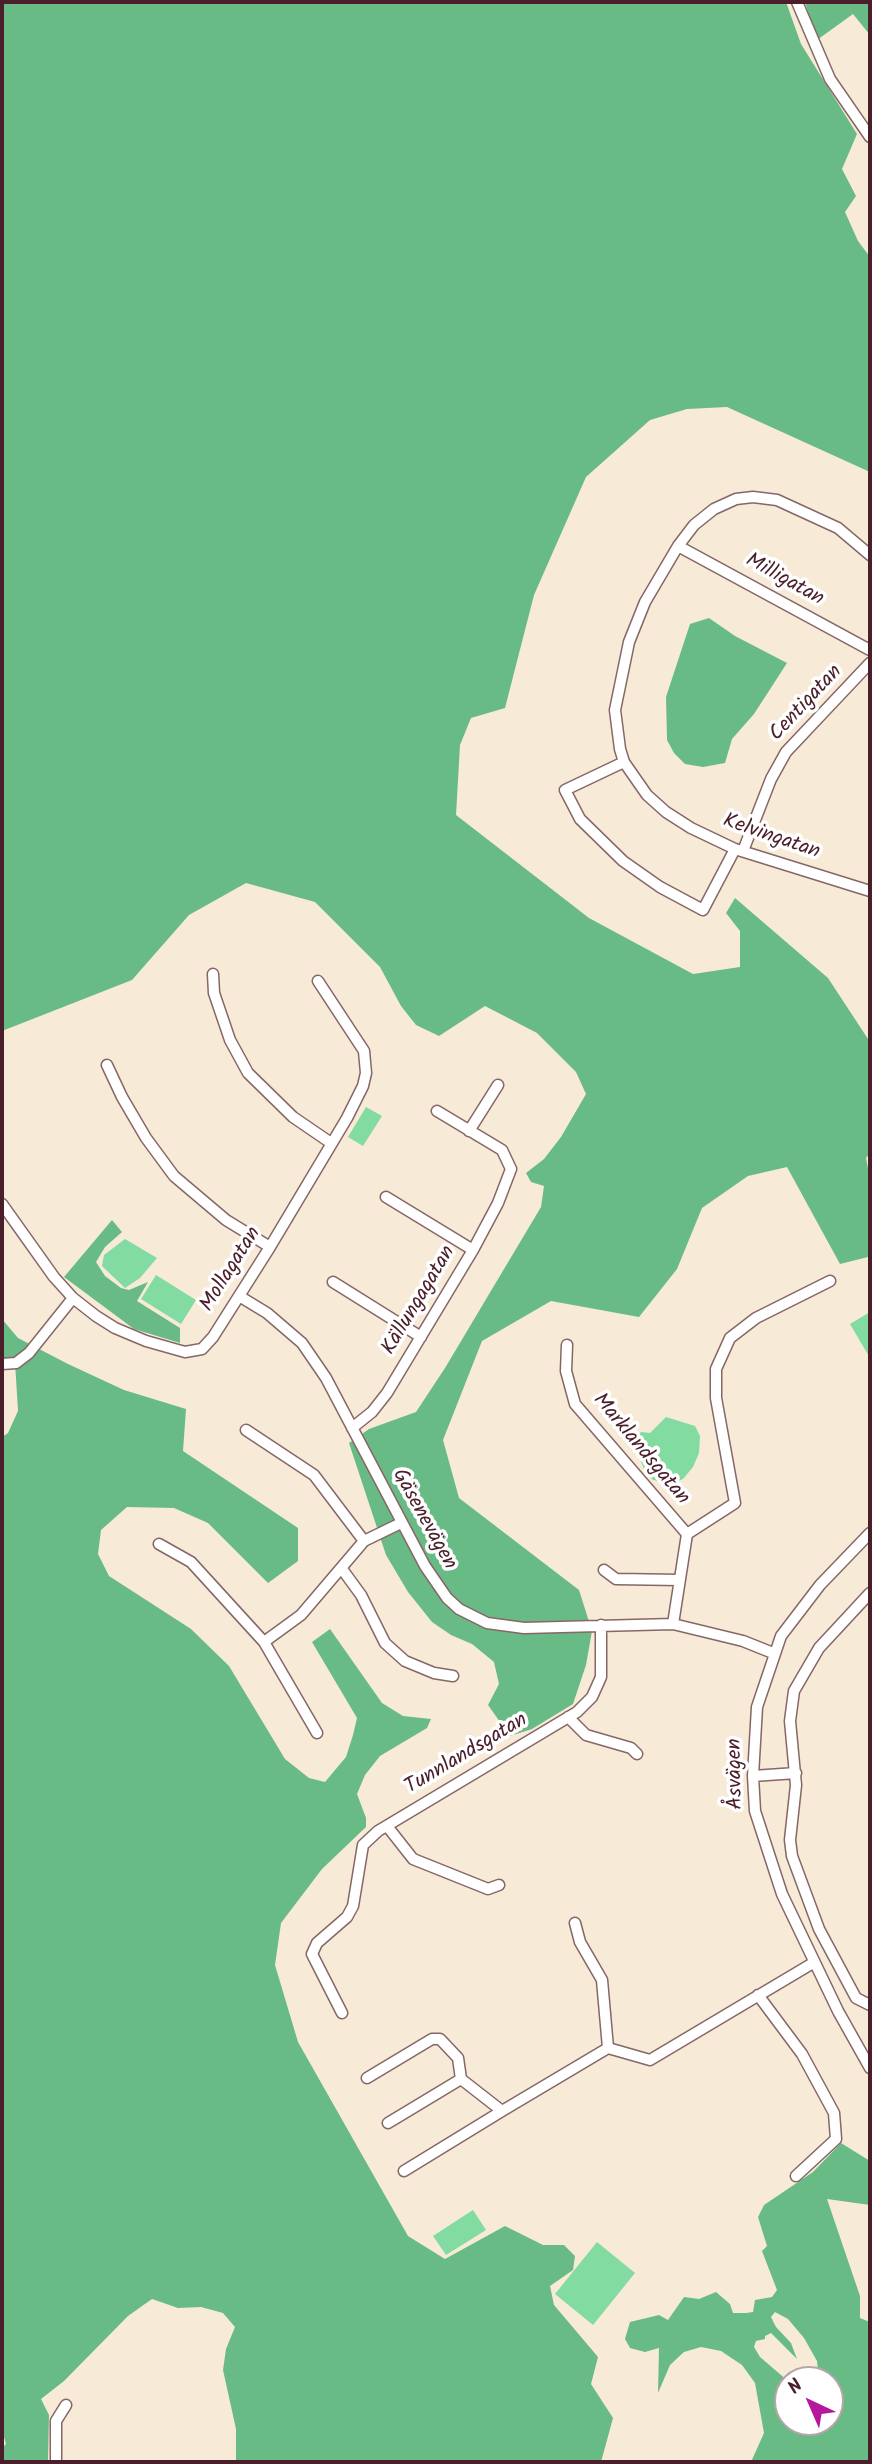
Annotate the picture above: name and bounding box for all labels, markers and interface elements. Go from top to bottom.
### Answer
street label: Milligatan [740,549,828,613]
street label: Centigatan [765,661,849,747]
street label: Kelvingatan [719,810,823,866]
street label: Mollagatan [196,1223,268,1317]
street label: Källungagatan [378,1242,462,1360]
street label: Marklandsgatan [586,1389,694,1511]
street label: Gäsenevägen [385,1465,461,1575]
street label: Tunnlandsgatan [401,1709,533,1801]
street label: Åsvägen [724,1738,750,1810]
north arrow [774,2366,844,2436]
text: N [781,2372,811,2402]

